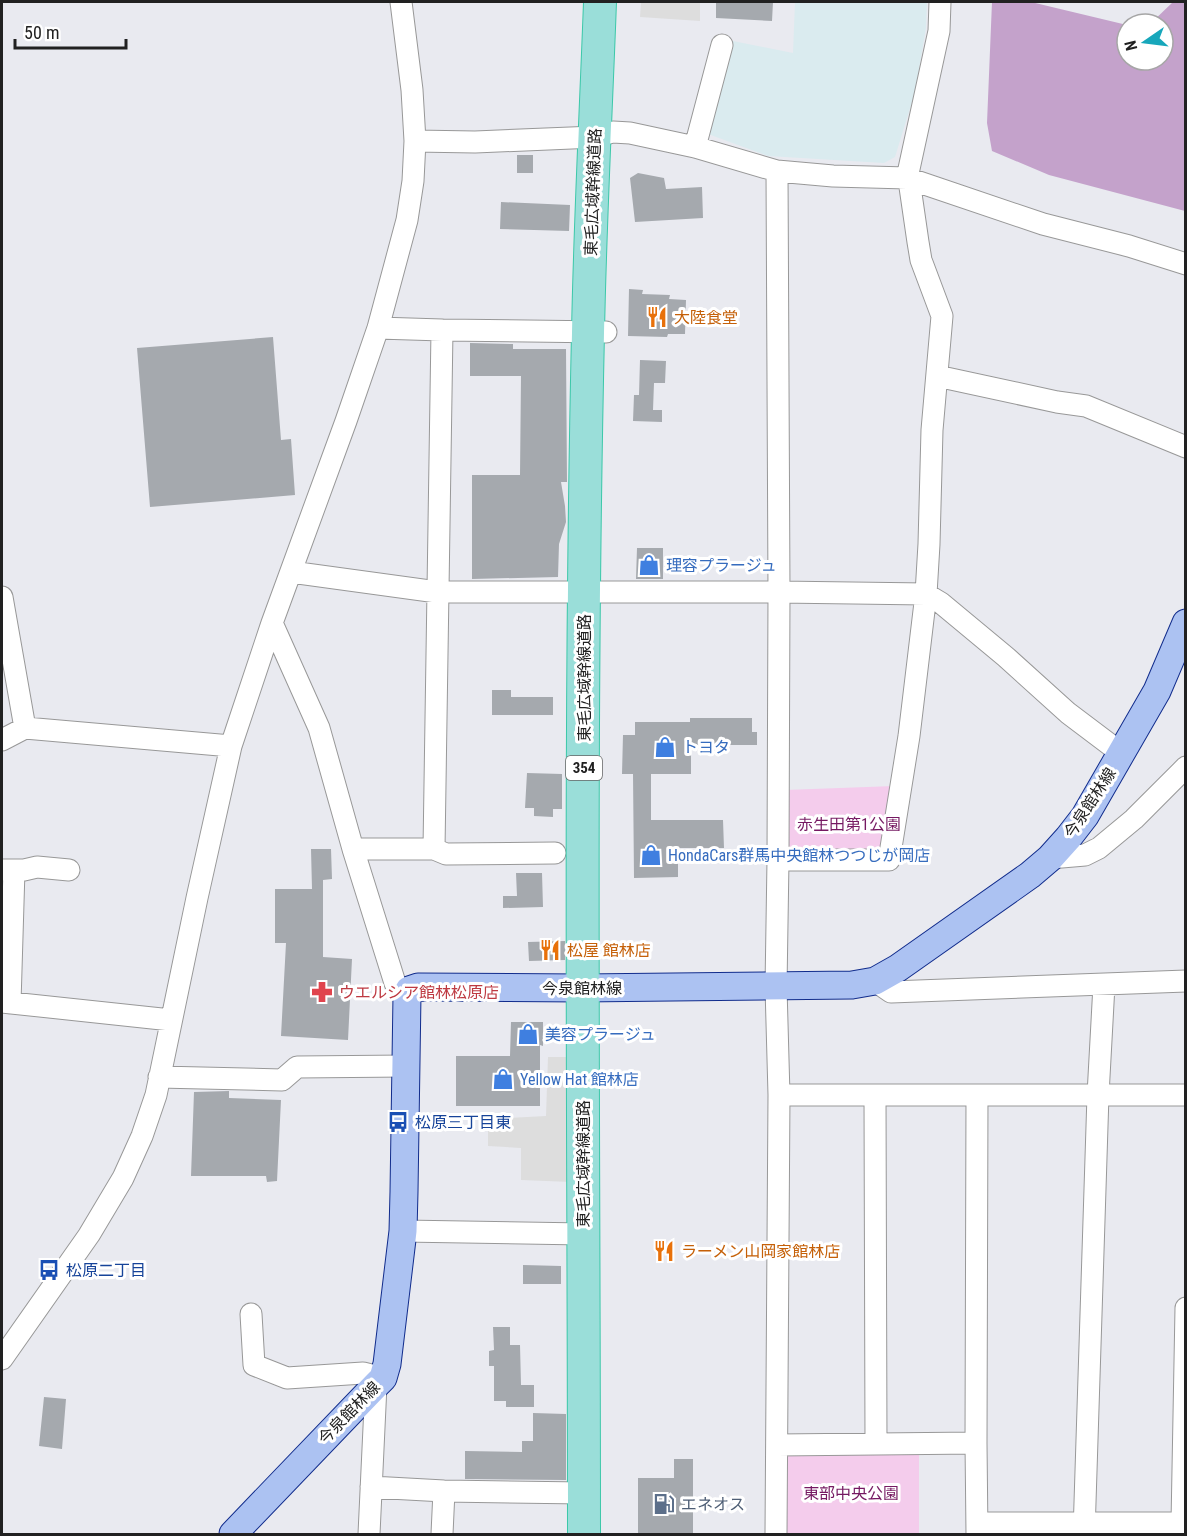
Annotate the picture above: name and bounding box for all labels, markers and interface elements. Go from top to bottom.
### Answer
scale bar [15,12,126,50]
north arrow [1115,12,1175,72]
text: 50 m [24,22,59,43]
text: N [1121,38,1141,53]
street label: 東毛広域幹線道路 [581,128,605,256]
restaurant icon: 大陸食堂 [645,305,669,329]
place label: 大陸食堂 [674,308,738,327]
shop icon: 理容プラージュ [637,553,661,577]
place label: 理容プラージュ [666,556,777,575]
street label: 東毛広域幹線道路 [575,614,594,742]
shop icon: トヨタ [653,735,677,759]
place label: トヨタ [682,738,730,757]
road number: 354 [566,756,602,780]
street label: 今泉館林線 [1060,764,1120,842]
park label: 赤生田第1公園 [797,815,901,834]
shop icon: HondaCars群馬中央館林つつじが岡店 [639,843,663,867]
place label: HondaCars群馬中央館林つつじが岡店 [668,846,930,865]
restaurant icon: 松屋 館林店 [538,938,562,962]
place label: 松屋 館林店 [567,941,651,960]
street label: 今泉館林線 [542,979,622,998]
pharmacy icon: ウエルシア館林松原店 [310,980,334,1004]
place label: ウエルシア館林松原店 [339,983,499,1002]
shop icon: 美容プラージュ [516,1022,540,1046]
place label: 美容プラージュ [545,1025,656,1044]
shop icon: Yellow Hat 館林店 [491,1067,515,1091]
place label: Yellow Hat 館林店 [520,1070,639,1089]
street label: 東毛広域幹線道路 [574,1100,593,1228]
bus stop icon: 松原三丁目東 [386,1110,410,1134]
place label: 松原三丁目東 [415,1113,511,1132]
restaurant icon: ラーメン山岡家館林店 [652,1239,676,1263]
place label: ラーメン山岡家館林店 [681,1242,840,1261]
bus stop icon: 松原二丁目 [37,1258,61,1282]
place label: 松原二丁目 [66,1261,146,1280]
street label: 今泉館林線 [314,1378,384,1448]
park label: 東部中央公園 [803,1484,899,1503]
fuel station icon: エネオス [652,1492,676,1516]
place label: エネオス [681,1495,745,1514]

